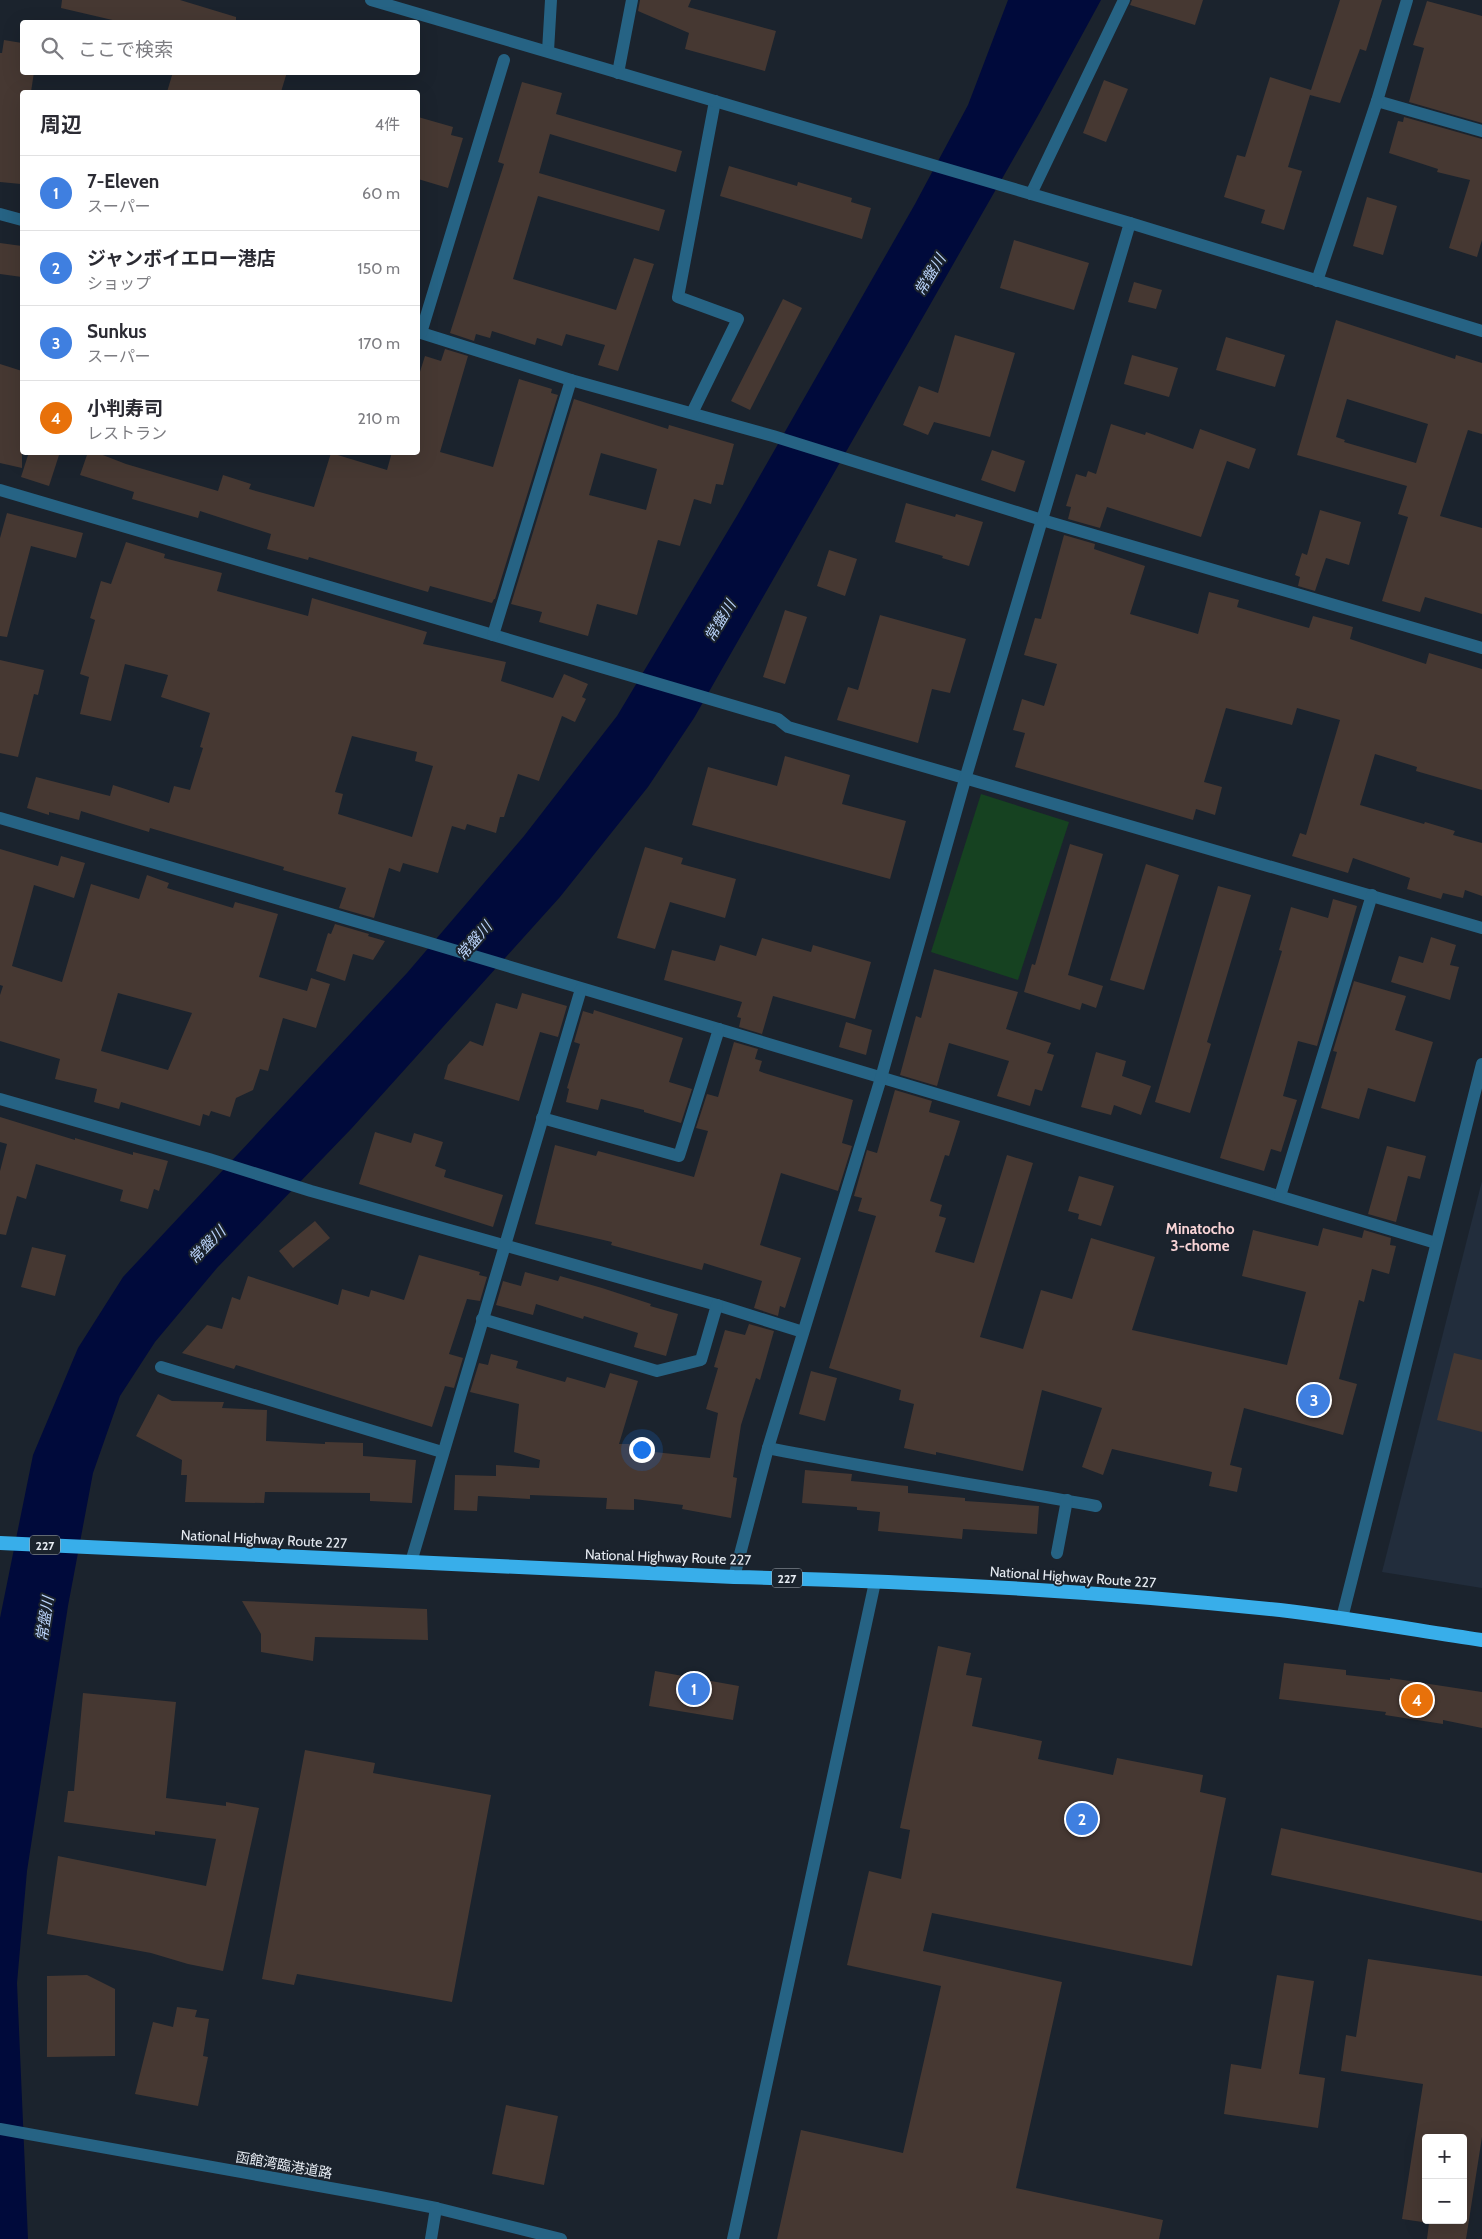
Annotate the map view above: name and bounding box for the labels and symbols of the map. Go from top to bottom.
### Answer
water label: 常盤川 [911,249,950,299]
water label: 常盤川 [701,595,740,645]
water label: 常盤川 [452,917,497,964]
district label: Minatocho 3-chome [1166,1220,1235,1255]
water label: 常盤川 [185,1221,231,1267]
pin: 3 [1298,1381,1330,1419]
your location [629,1437,655,1463]
street label: National Highway Route 227 [180,1526,348,1552]
road number: 227 [30,1536,60,1554]
street label: National Highway Route 227 [584,1545,752,1569]
street label: National Highway Route 227 [989,1562,1157,1592]
road number: 227 [772,1569,802,1588]
water label: 常盤川 [33,1593,58,1643]
pin: 1 [678,1670,710,1708]
pin: 4 [1401,1681,1433,1719]
pin: 2 [1066,1800,1098,1838]
street label: 函館湾臨港道路 [234,2148,334,2182]

